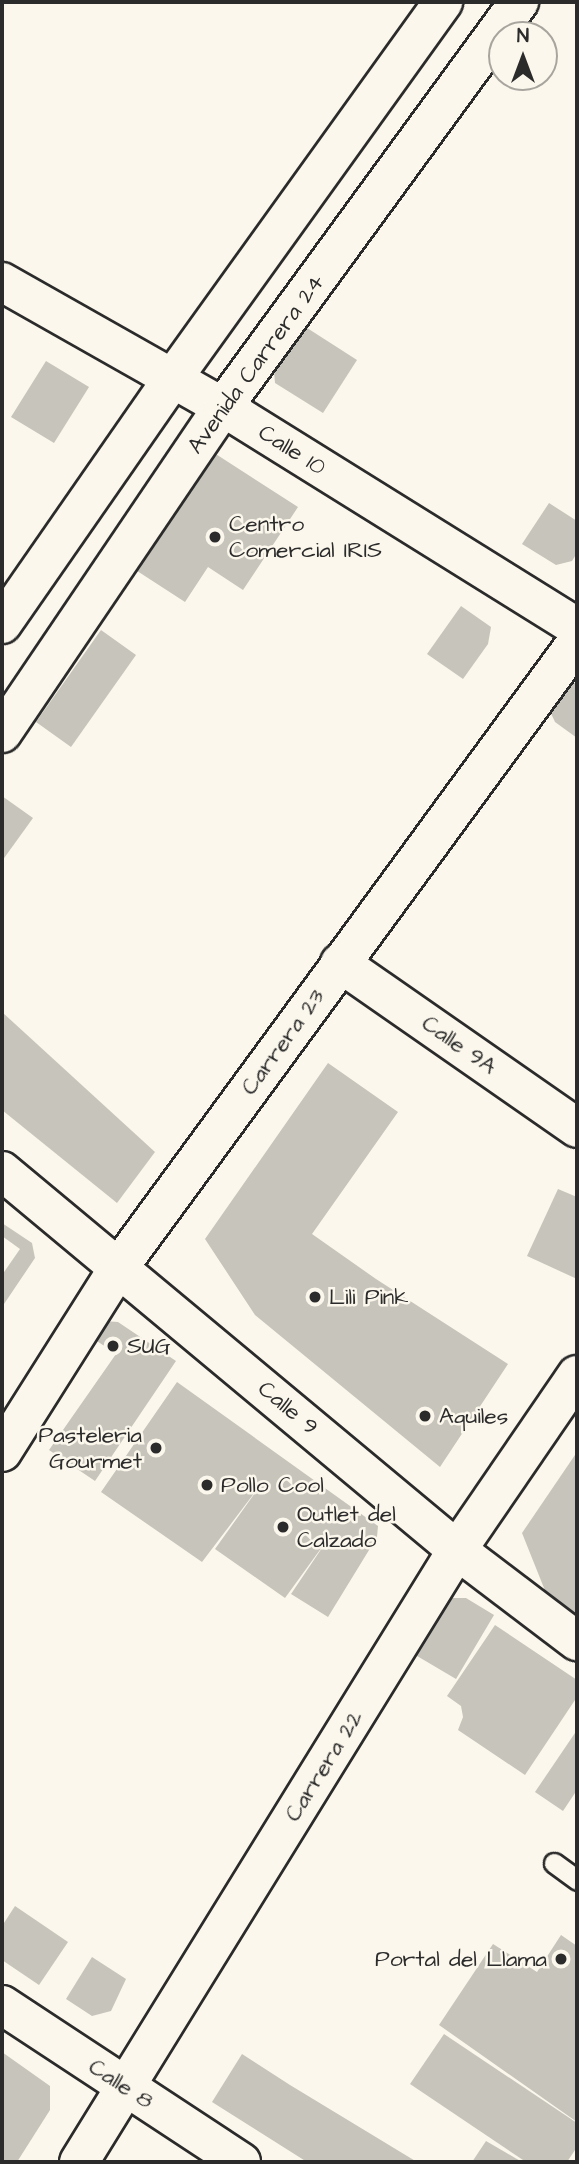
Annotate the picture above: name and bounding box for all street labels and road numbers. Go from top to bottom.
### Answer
street label: Avenida Carrera 24 [182,269,330,459]
street label: Calle 10 [253,419,331,481]
street label: Carrera 23 [235,984,331,1100]
street label: Calle 9A [416,1009,502,1081]
street label: Calle 9 [252,1375,324,1441]
street label: Carrera 22 [279,1705,369,1827]
street label: Calle 8 [83,2053,159,2115]

